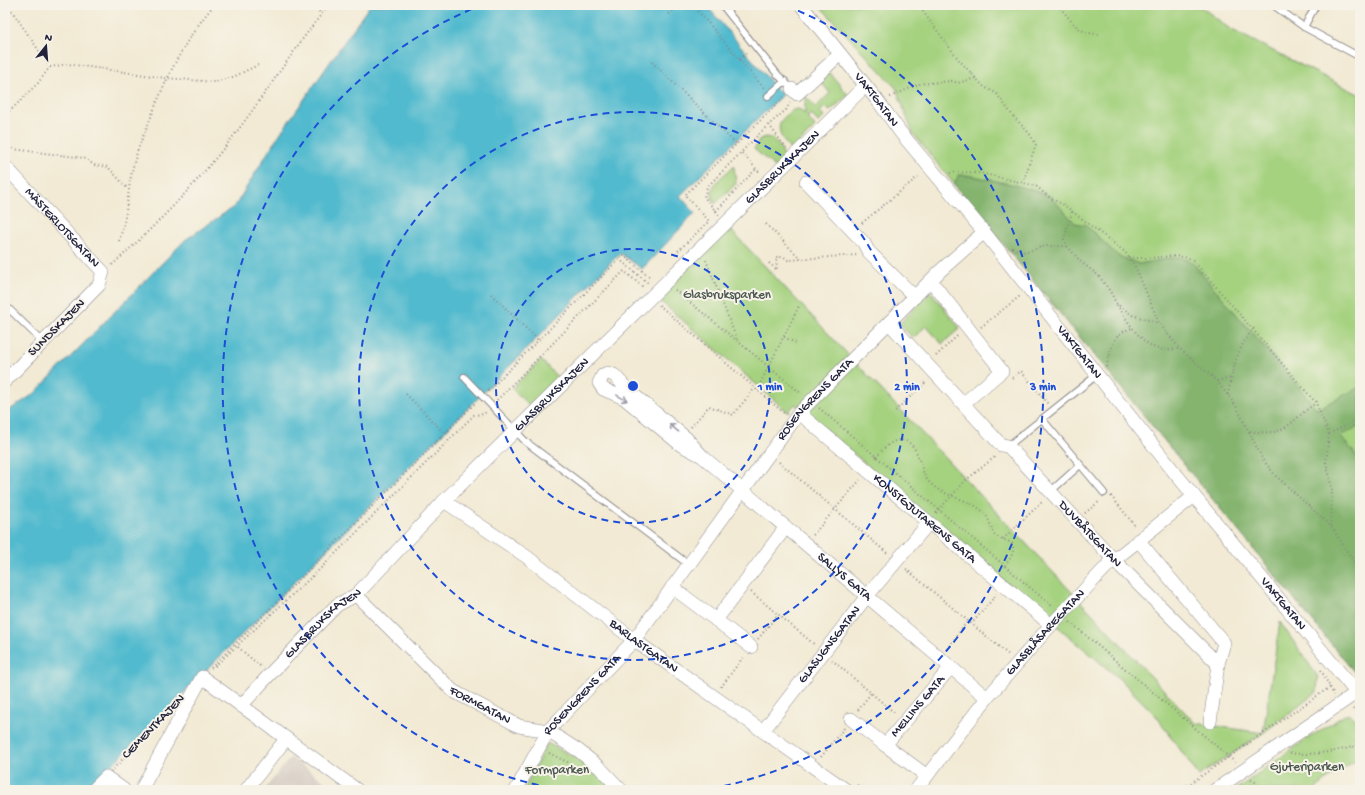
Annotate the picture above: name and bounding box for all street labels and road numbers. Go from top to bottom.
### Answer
street label: VAKTGATAN [850,69,902,130]
street label: GLASBRUKSKAJEN [742,127,823,207]
street label: MÄSTERLOTSGATAN [21,185,103,271]
street label: SUNDSKAJEN [25,296,89,360]
street label: VAKTGATAN [1053,322,1105,382]
street label: ROSENGRENS GATA [774,354,858,444]
street label: GLASBRUKSKAJEN [511,355,592,435]
street label: KONSTGJUTARENS GATA [870,471,980,567]
street label: DUVBÅTSGATAN [1055,497,1125,571]
street label: SALLYS GATA [814,550,876,605]
street label: VAKTGATAN [1256,574,1309,633]
street label: GLASBRUKSKAJEN [281,586,365,662]
street label: GLASBLÅSAREGATAN [1002,586,1088,679]
street label: GLASUGNSGATAN [795,603,864,686]
street label: BARLASTGATAN [605,615,681,676]
street label: ROSENGRENS GATA [540,650,625,738]
street label: MELLINS GATA [888,671,949,740]
street label: FORMGATAN [446,682,513,728]
street label: CEMENTKAJEN [119,692,189,762]

